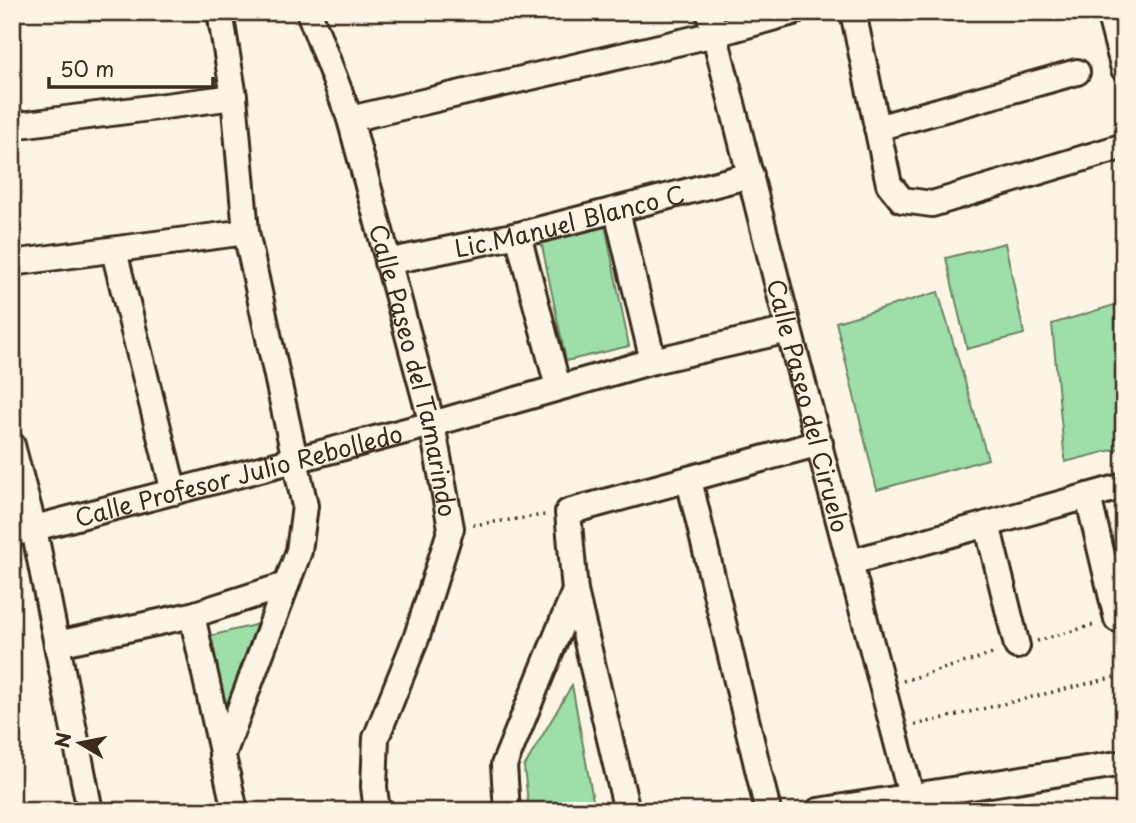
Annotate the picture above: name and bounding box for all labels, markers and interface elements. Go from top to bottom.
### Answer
scale bar [49,46,214,90]
text: 50 m [60,52,114,84]
street label: Lic.Manuel Blanco C [451,175,688,266]
street label: Calle Paseo del Tamarindo [361,220,467,520]
street label: Calle Paseo del Ciruelo [759,275,859,536]
street label: Calle Profesor Julio Rebolledo [71,415,406,535]
north arrow [46,708,116,778]
text: N [47,730,77,750]

